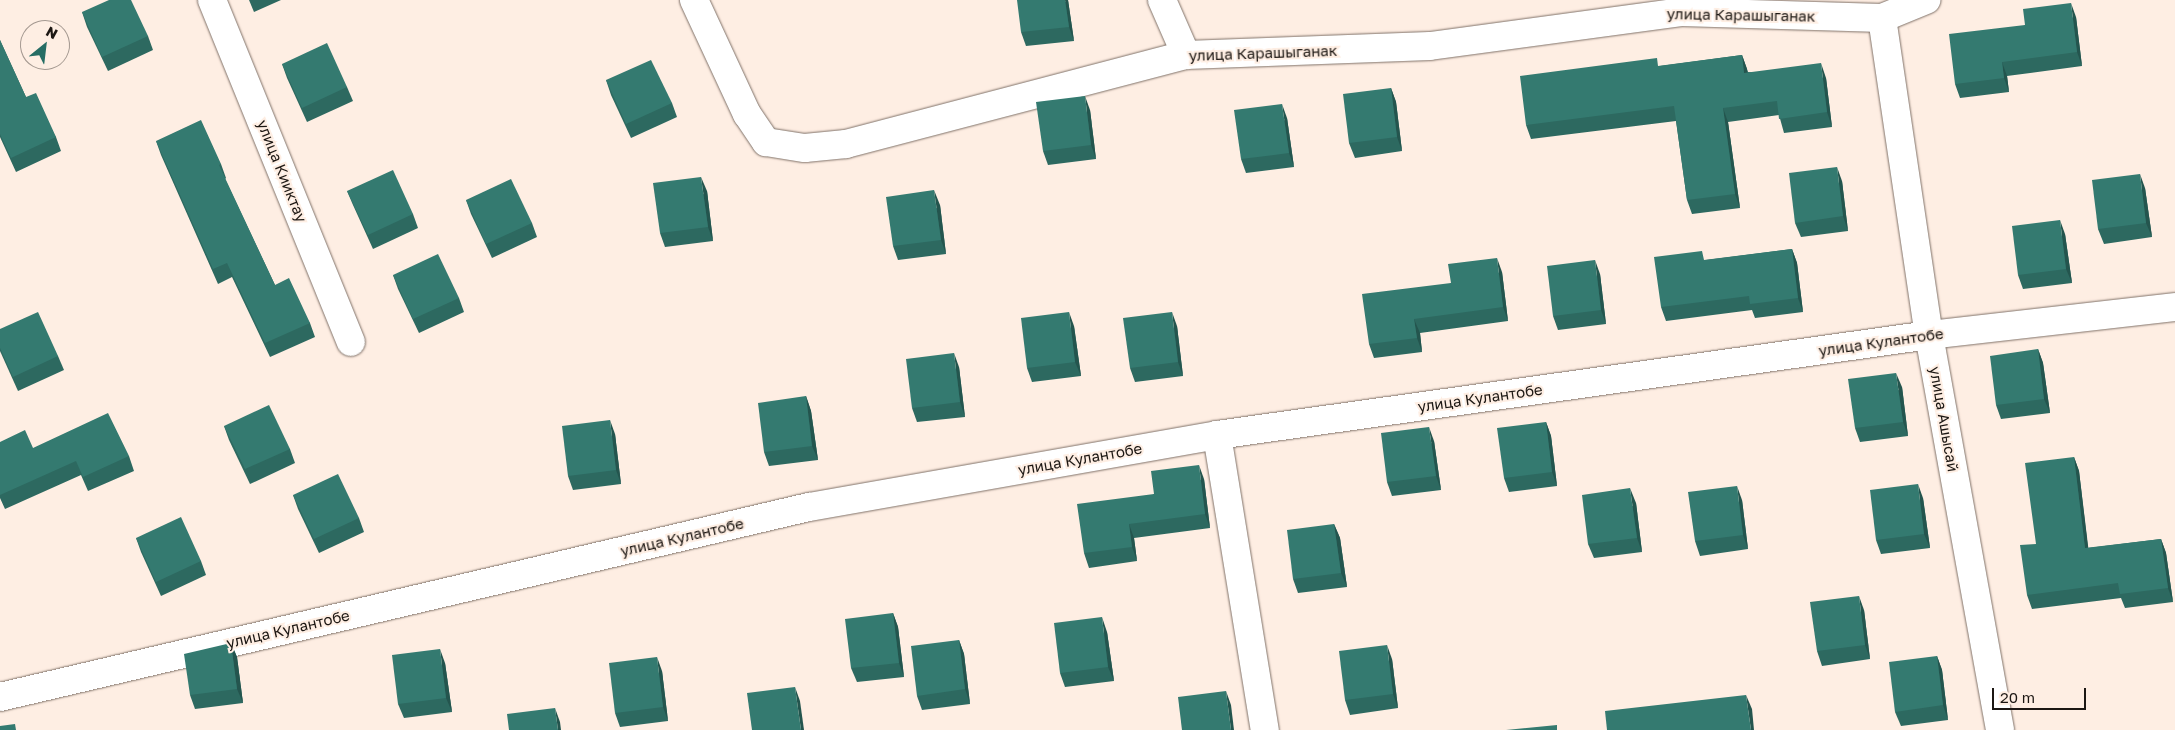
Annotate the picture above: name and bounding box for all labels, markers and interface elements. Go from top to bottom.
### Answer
street label: улица Карашыганак [1667,5,1815,25]
north arrow [20,20,70,70]
text: N [43,22,61,42]
street label: улица Карашыганак [1188,41,1338,65]
street label: улица Кииктау [253,117,311,225]
street label: улица Кулантобе [1817,324,1945,360]
street label: улица Ашысай [1926,365,1962,473]
street label: улица Кулантобе [1416,380,1544,416]
street label: улица Кулантобе [1016,439,1144,479]
street label: улица Кулантобе [619,514,745,560]
street label: улица Кулантобе [225,606,351,652]
scale bar [1995,678,2089,710]
text: 20 m [2000,688,2035,706]

